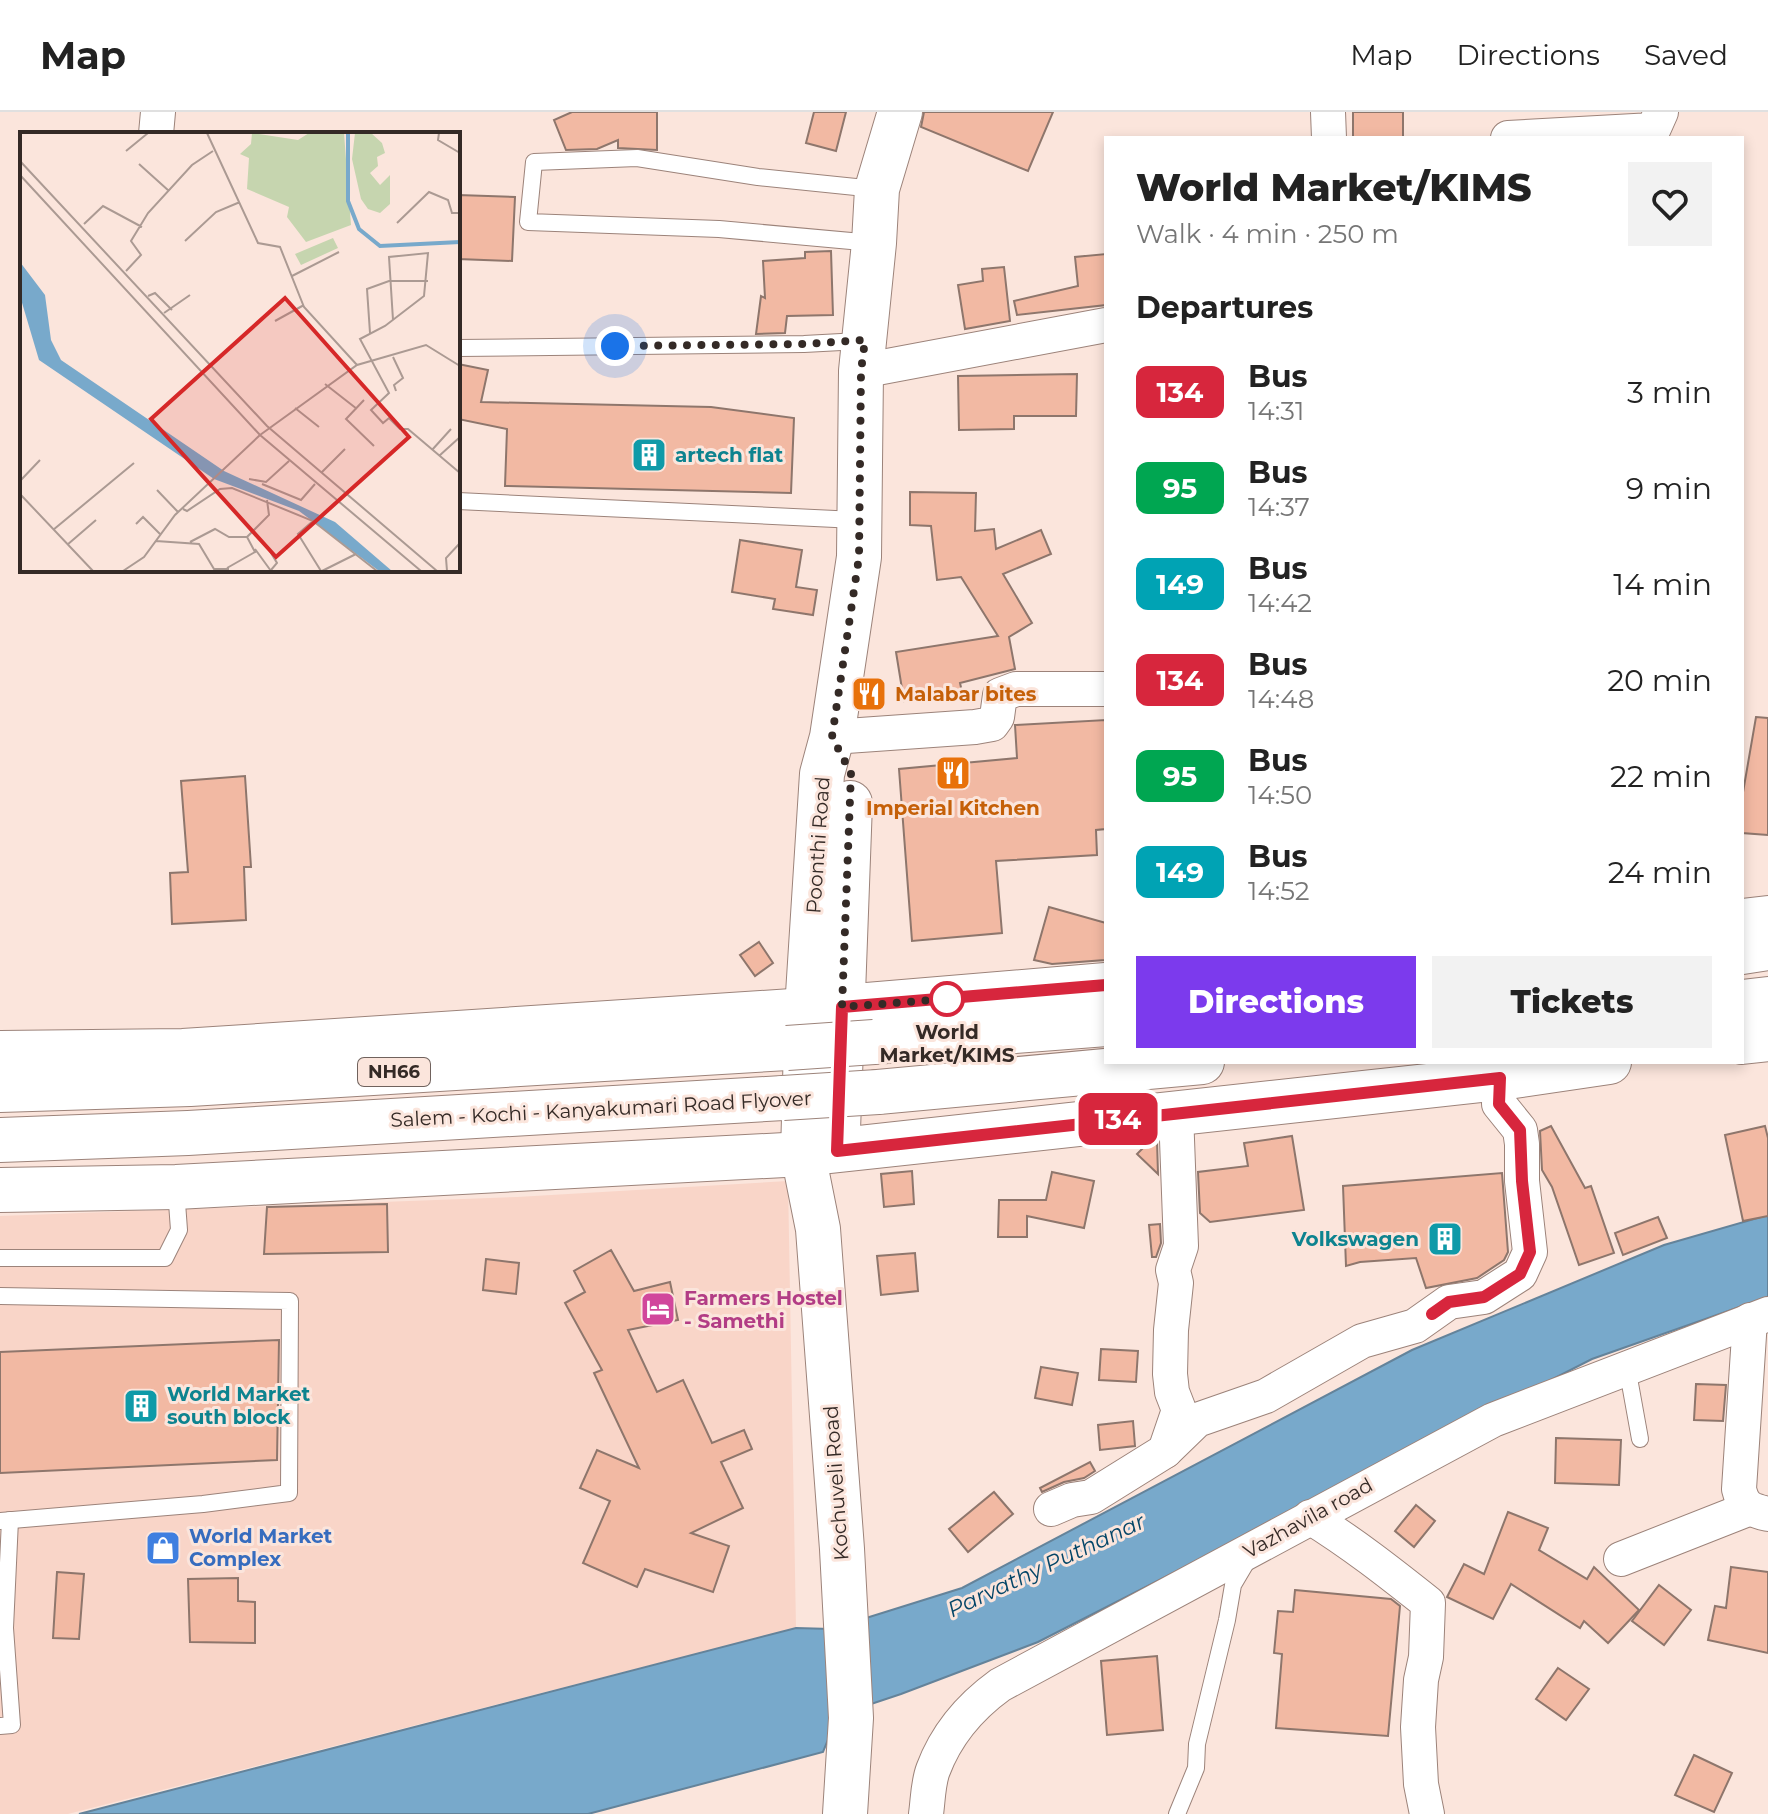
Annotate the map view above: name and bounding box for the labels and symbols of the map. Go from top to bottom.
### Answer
inset map [20,132,460,572]
your location [595,326,635,366]
building icon: artech flat [630,436,668,474]
place label: artech flat [675,443,784,467]
restaurant icon: Malabar bites [850,675,888,713]
place label: Malabar bites [895,682,1037,706]
restaurant icon: Imperial Kitchen [934,754,972,792]
street label: Poonthi Road [801,776,835,914]
place label: Imperial Kitchen [866,796,1040,820]
marker: World Market/KIMS [930,982,964,1016]
place label: World Market/KIMS [879,1020,1015,1067]
road number: NH66 [358,1058,430,1086]
street label: Salem - Kochi - Kanyakumari Road Flyover [390,1086,812,1132]
line badge: 134 [1072,1093,1164,1145]
building icon: Volkswagen [1426,1220,1464,1258]
place label: Volkswagen [1291,1227,1419,1251]
place label: Farmers Hostel - Samethi [684,1286,843,1333]
hotel icon: Farmers Hostel - Samethi [639,1290,677,1328]
place label: World Market south block [167,1382,311,1429]
building icon: World Market south block [122,1387,160,1425]
street label: Kochuveli Road [819,1405,853,1561]
street label: Vazhavila road [1239,1473,1377,1563]
water label: Parvathy Puthanar [943,1507,1150,1623]
place label: World Market Complex [189,1524,333,1571]
shop icon: World Market Complex [144,1529,182,1567]

